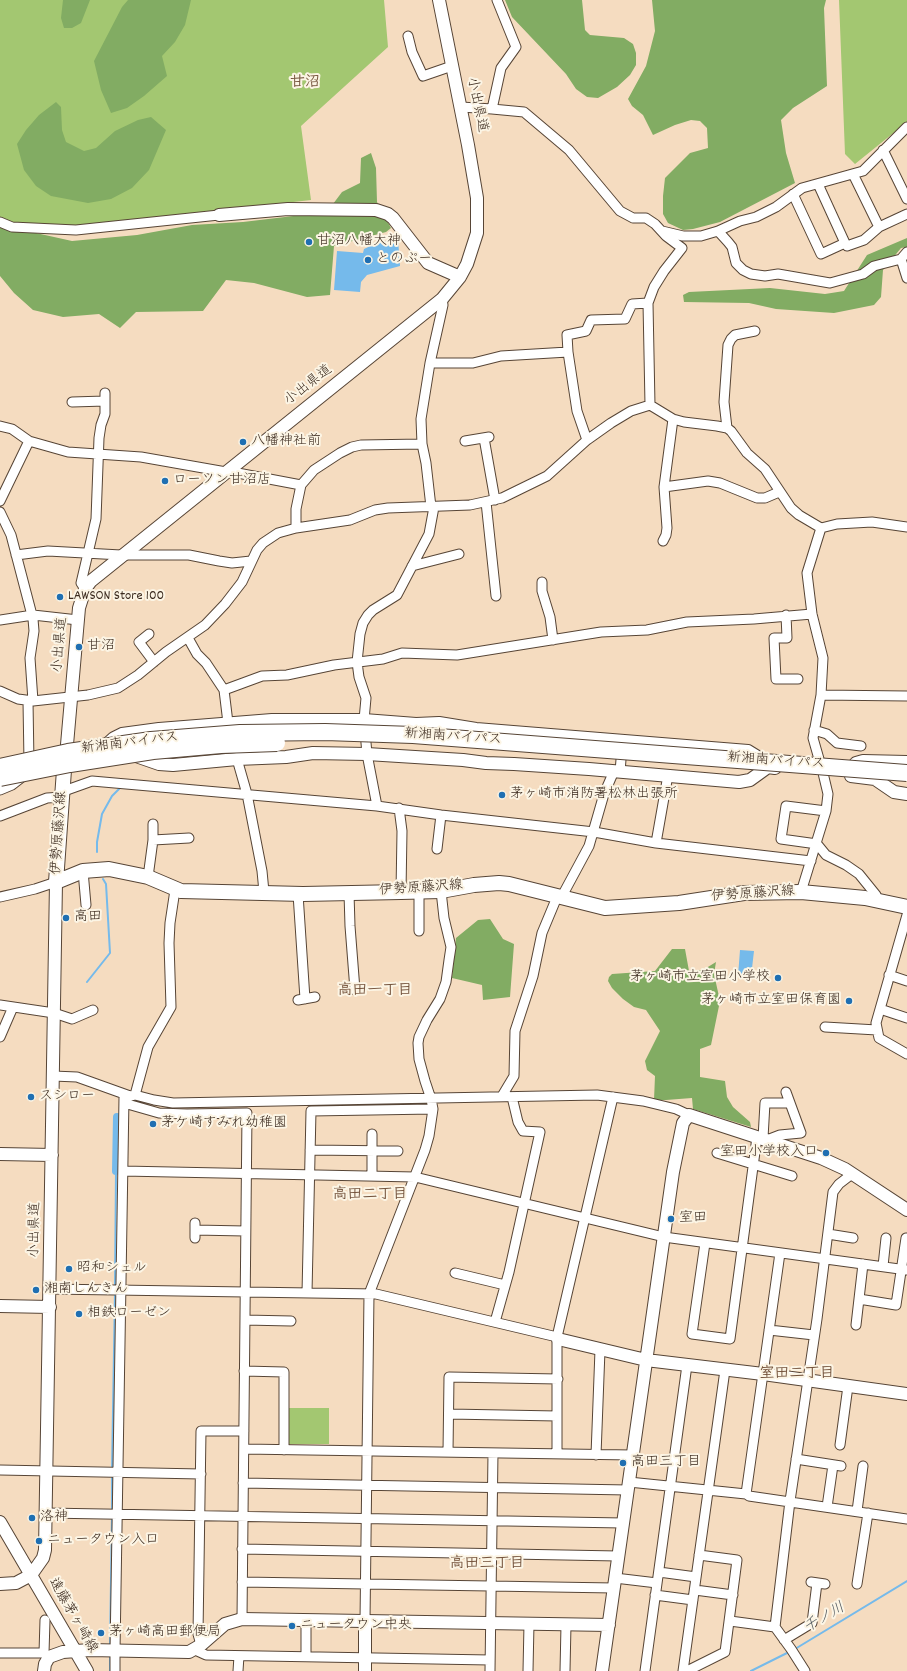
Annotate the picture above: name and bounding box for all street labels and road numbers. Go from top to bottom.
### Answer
street label: 小出県道 [462,76,490,134]
street label: 小出県道 [282,362,336,410]
street label: 小出県道 [50,616,72,674]
street label: 新湘南バイパス [404,726,502,750]
street label: 新湘南バイパス [80,730,180,758]
street label: 新湘南バイパス [727,750,825,774]
street label: 伊勢原藤沢線 [49,791,71,875]
street label: 伊勢原藤沢線 [379,878,463,900]
street label: 伊勢原藤沢線 [711,884,795,906]
street label: 小出県道 [27,1202,45,1258]
street label: 遠藤茅ヶ崎線 [44,1575,100,1657]

